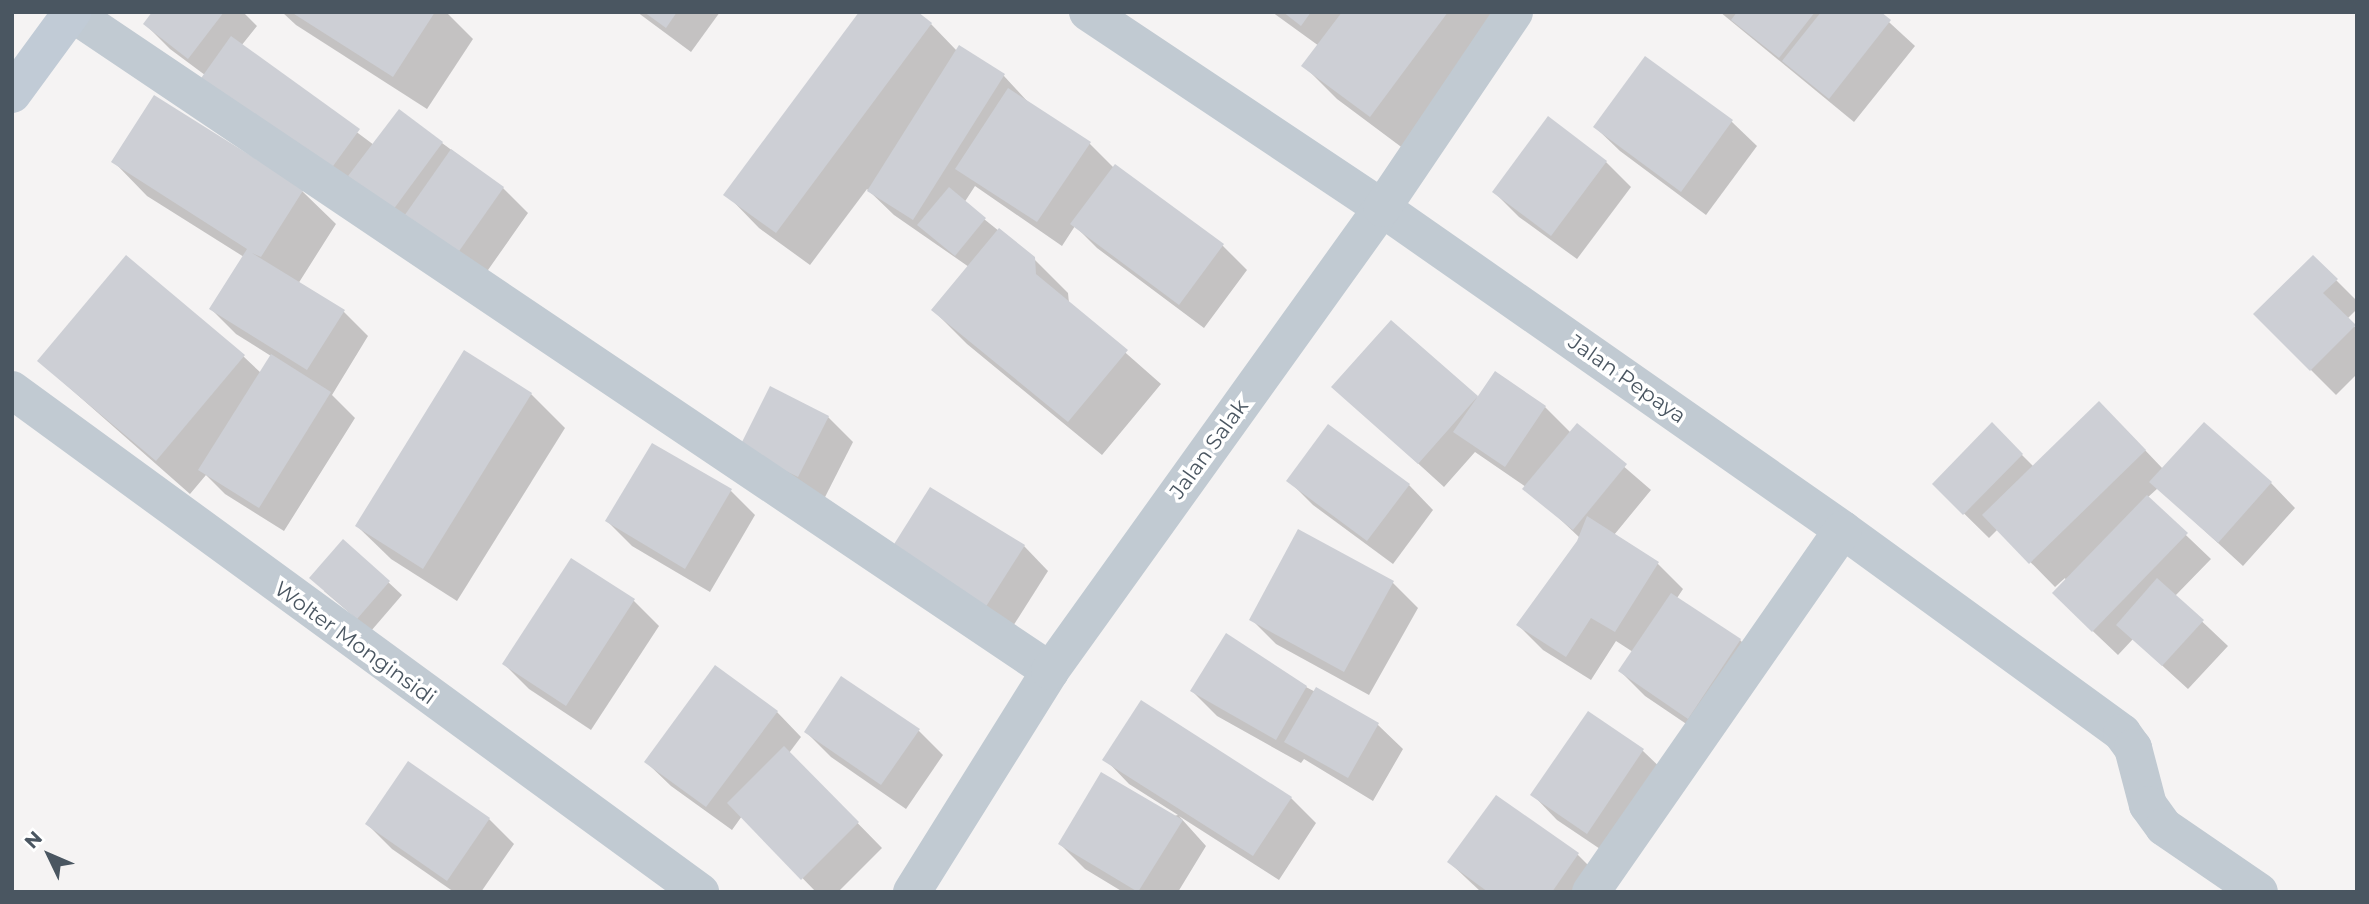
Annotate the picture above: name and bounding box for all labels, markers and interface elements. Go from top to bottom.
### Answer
street label: Jalan Pepaya [1563,329,1691,429]
street label: Jalan Salak [1165,394,1253,504]
street label: Wolter Monginsidi [270,576,440,710]
north arrow [14,820,84,890]
text: N [20,827,47,854]

